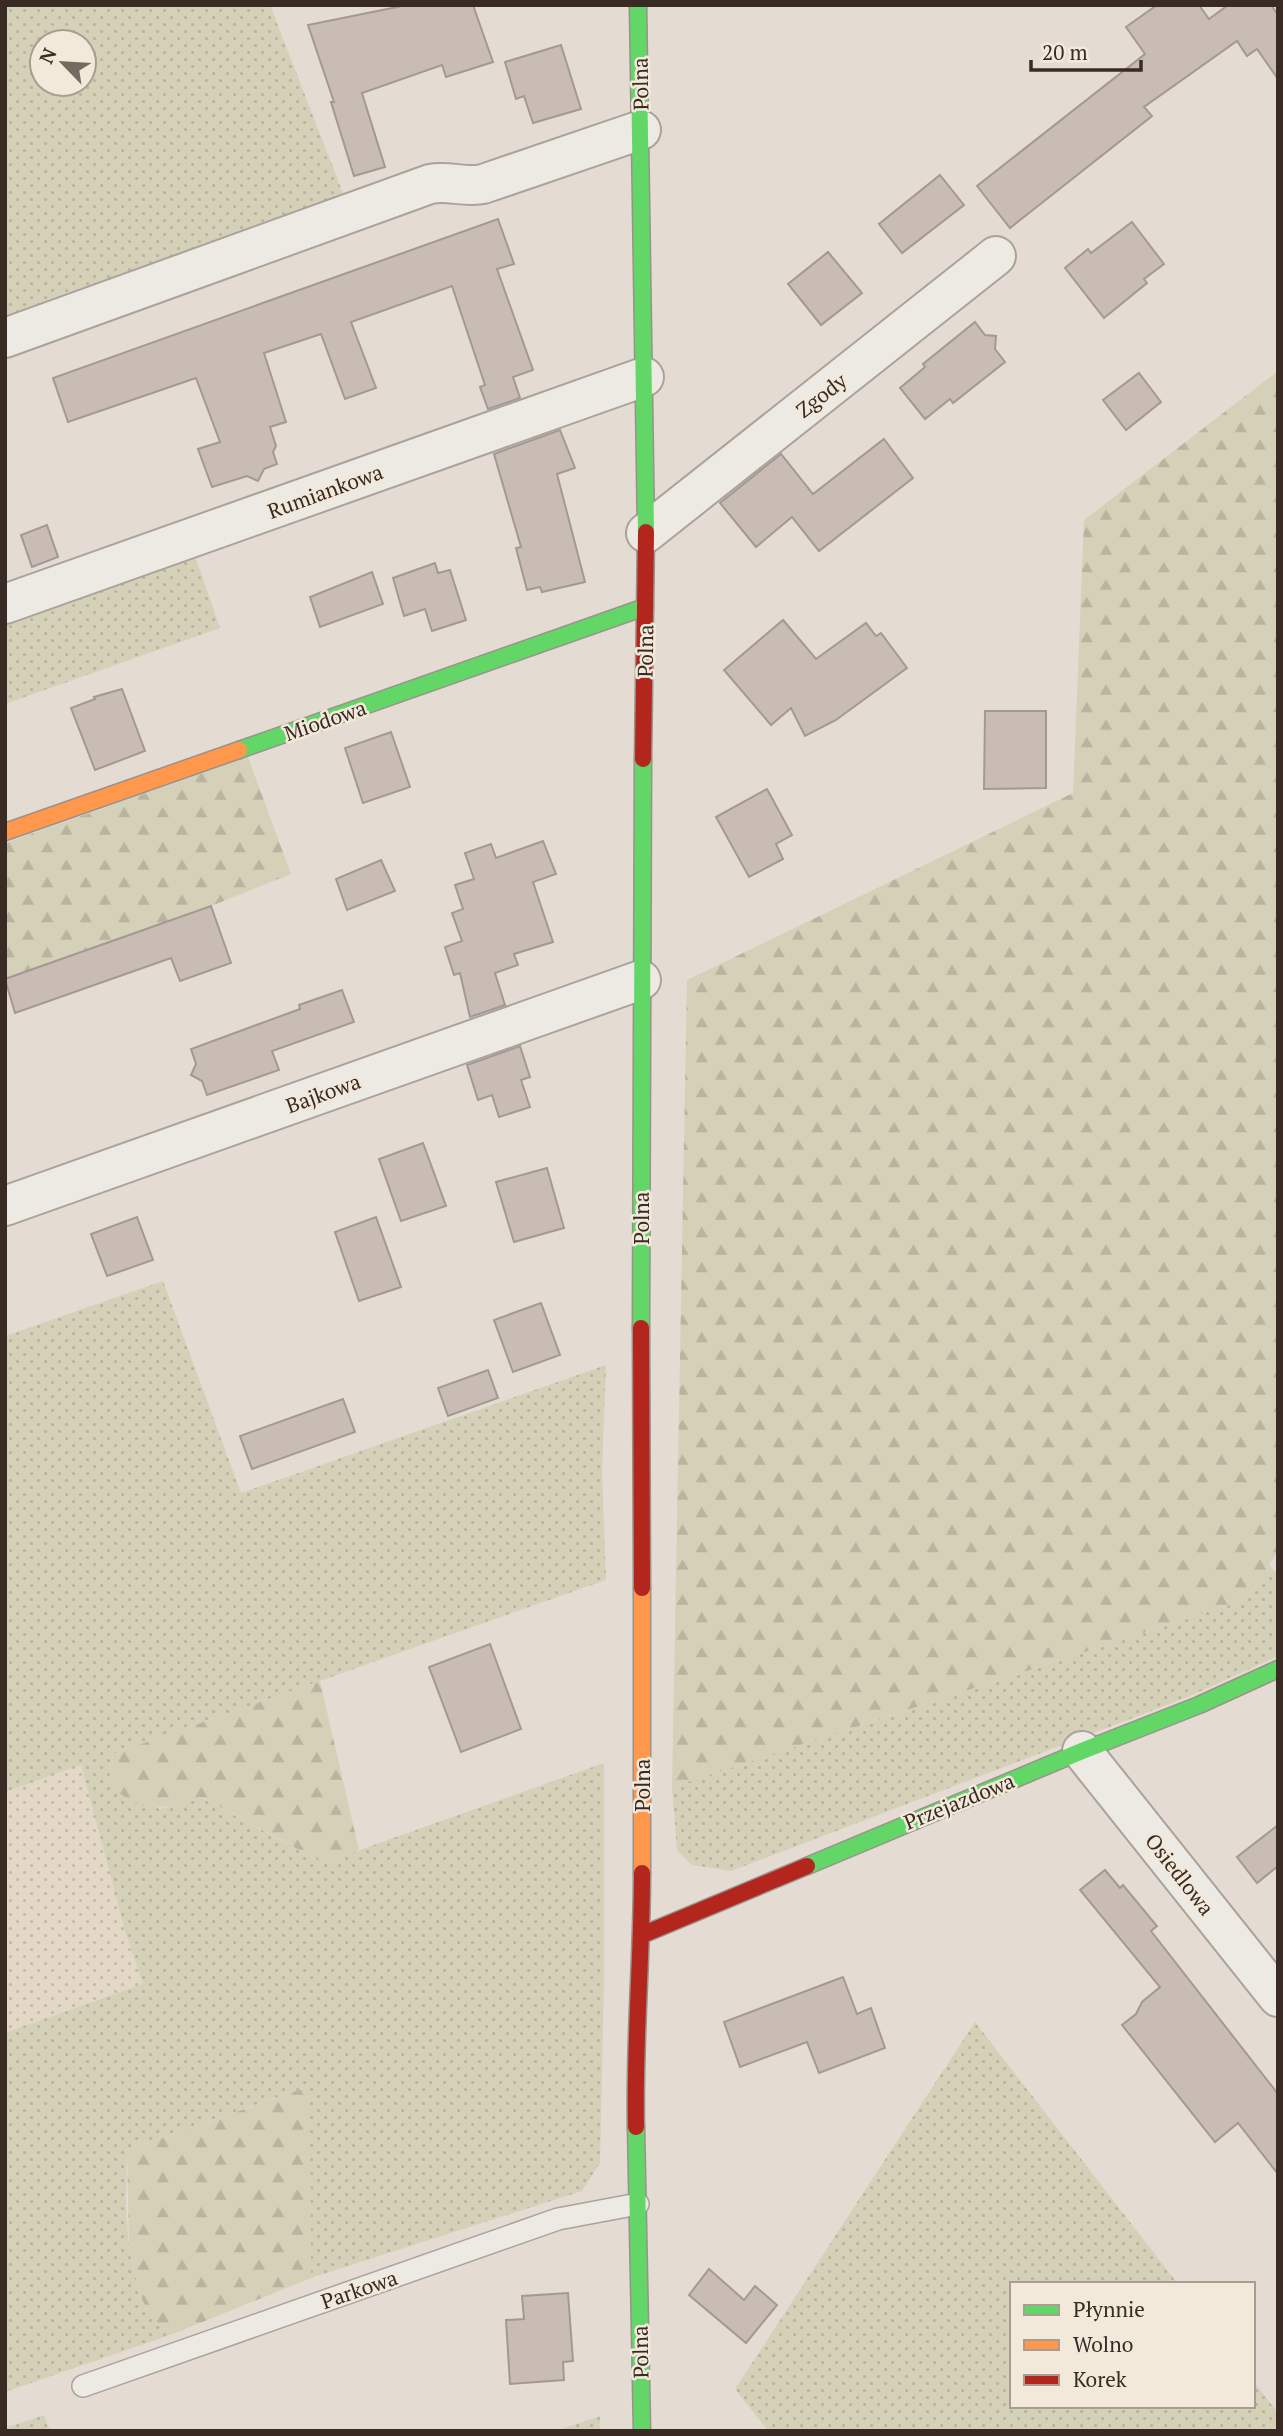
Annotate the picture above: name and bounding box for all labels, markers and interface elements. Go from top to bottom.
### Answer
north arrow [28,28,98,98]
scale bar [1031,28,1141,72]
text: 20 m [1042,38,1088,66]
text: N [33,43,62,67]
street label: Polna [626,57,654,111]
street label: Zgody [790,366,852,424]
street label: Rumiankowa [263,457,387,525]
street label: Polna [631,624,659,678]
street label: Miodowa [280,693,370,747]
street label: Bajkowa [282,1066,365,1119]
street label: Polna [627,1191,655,1244]
street label: Polna [628,1758,656,1811]
street label: Przejazdowa [900,1766,1019,1836]
street label: Osiedlowa [1139,1827,1221,1921]
street label: Parkowa [317,2263,401,2315]
legend [1010,2282,1255,2408]
text: Płynnie [1073,2295,1145,2323]
street label: Polna [626,2325,654,2379]
text: Wolno [1073,2330,1133,2358]
text: Korek [1073,2365,1127,2393]

